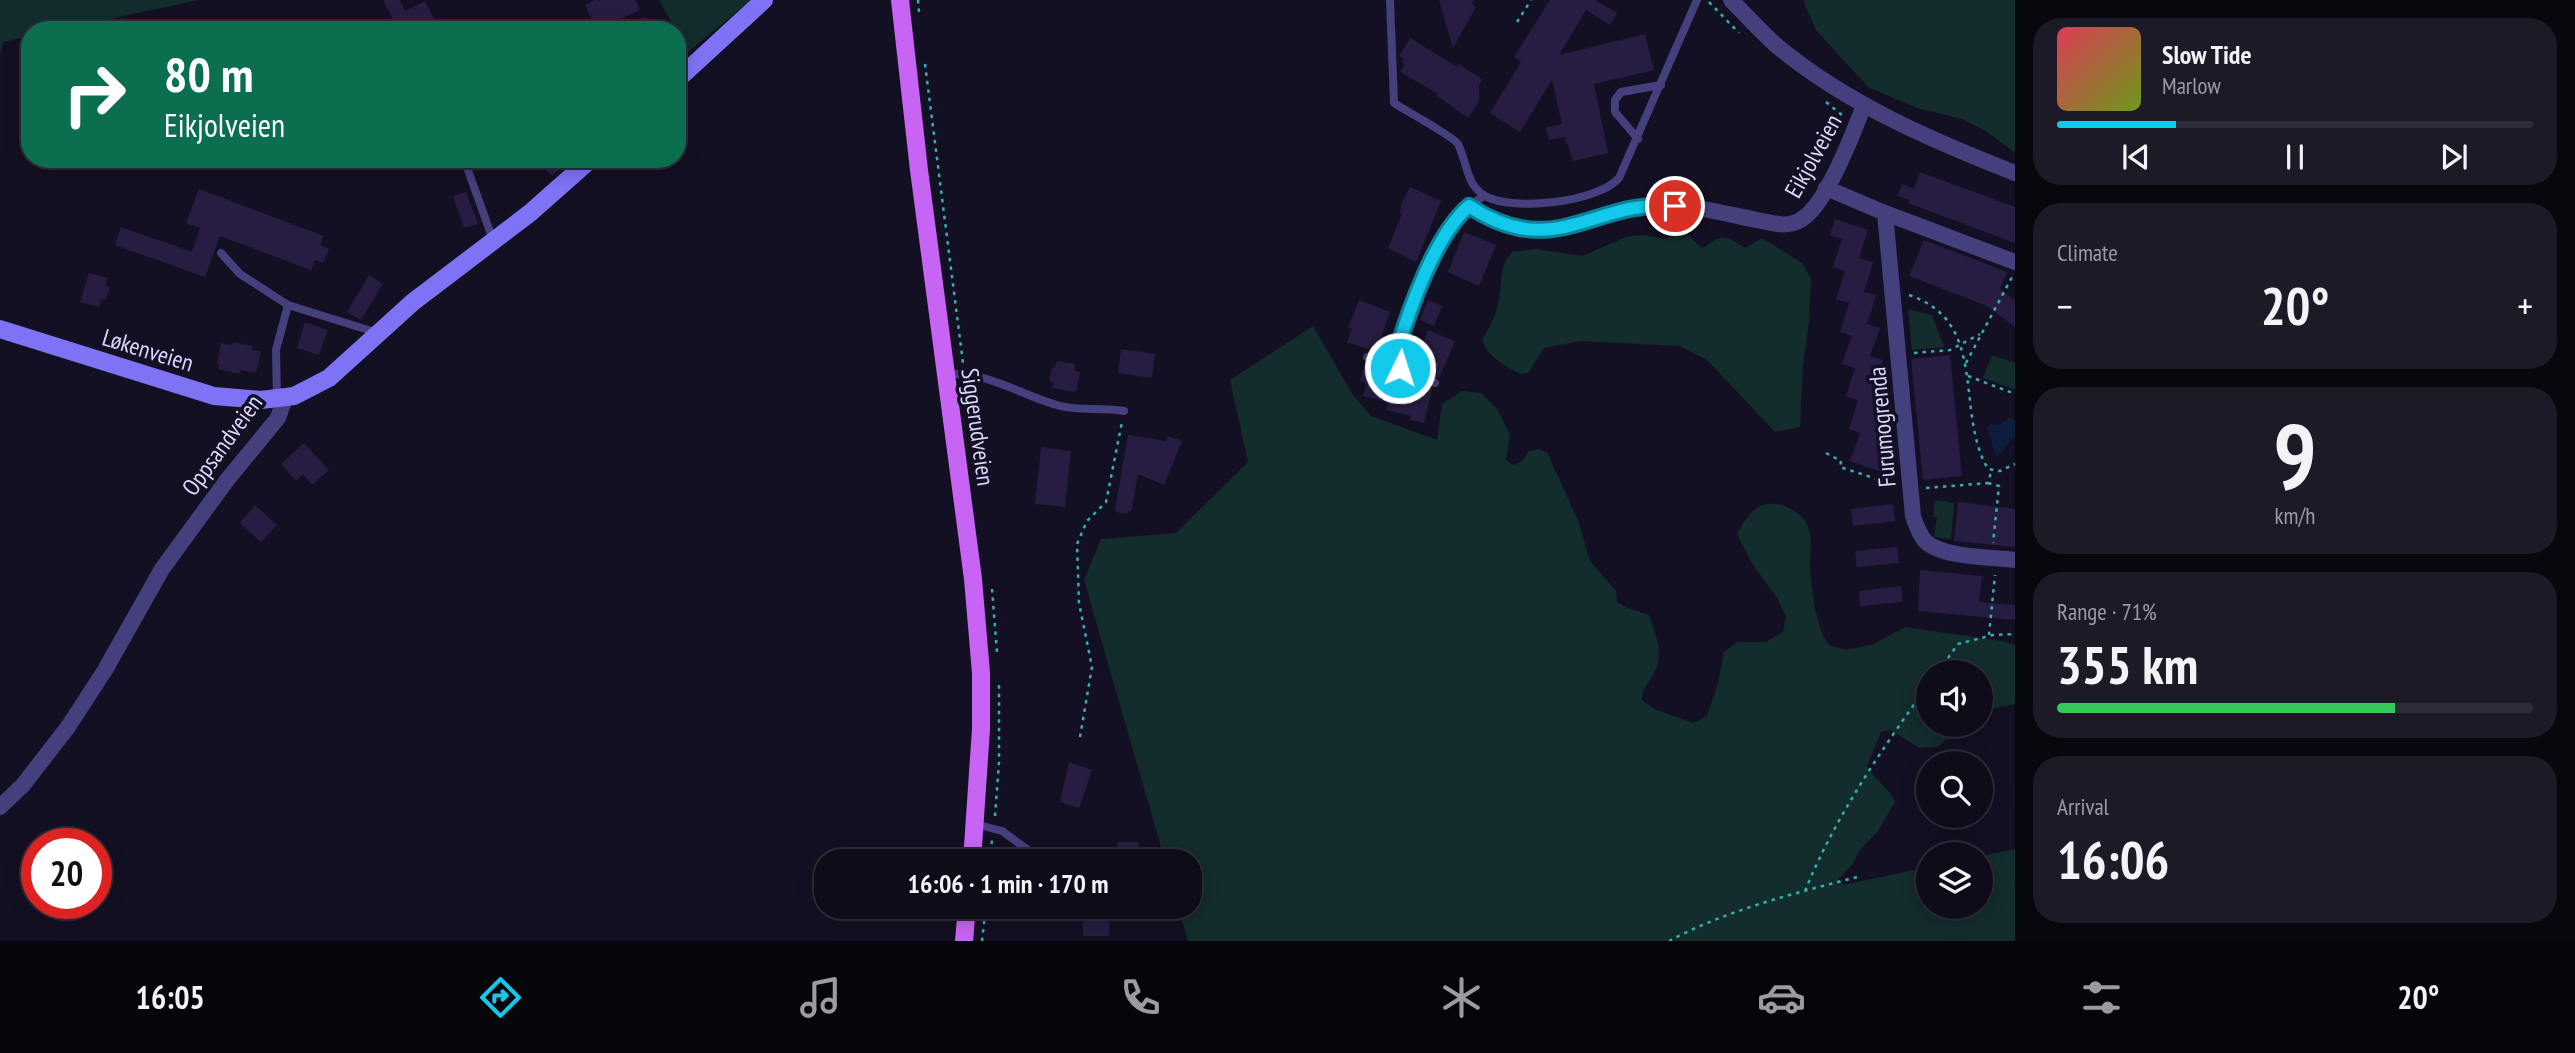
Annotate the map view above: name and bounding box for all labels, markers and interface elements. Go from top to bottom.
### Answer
text: Slow Tide [2162,38,2252,71]
text: 80 m [164,42,253,106]
icon: right [49,49,140,140]
text: Marlow [2162,71,2221,100]
text: Eikjolveien [164,104,285,146]
street label: Eikjolveien [1777,109,1849,203]
icon: previous [2117,138,2155,176]
icon: pause [2276,138,2314,176]
icon: next [2435,138,2473,176]
pin [1645,176,1705,236]
icon: arrive [1656,187,1694,225]
text: Climate [2057,238,2118,267]
text: 20° [2261,272,2329,339]
text: − [2057,281,2073,330]
text: + [2517,281,2533,330]
street label: Løkenveien [99,321,197,379]
position arrow [1363,331,1437,405]
street label: Siggerudveien [954,366,1002,488]
street label: Furumogrenda [1861,366,1903,488]
street label: Oppsandveien [175,388,269,502]
text: 9 [2273,396,2317,514]
text: km/h [2275,501,2315,530]
text: Range · 71% [2057,597,2157,626]
text: 355 km [2057,631,2198,698]
map controls [1916,660,1993,919]
button: sound [1916,660,1993,737]
button: search [1916,751,1993,828]
text: Arrival [2057,792,2109,821]
text: 16:06 [2057,826,2169,893]
speed limit sign: 20 [21,828,112,919]
button: layers [1916,842,1993,919]
text: 16:06 · 1 min · 170 m [908,867,1108,900]
icon: directions [476,973,525,1022]
icon: music [796,973,845,1022]
icon: phone [1116,973,1165,1022]
icon: climate [1437,973,1486,1022]
icon: car [1757,973,1806,1022]
icon: filters [2077,973,2126,1022]
text: 16:05 [136,976,205,1018]
text: 20° [2397,976,2439,1018]

